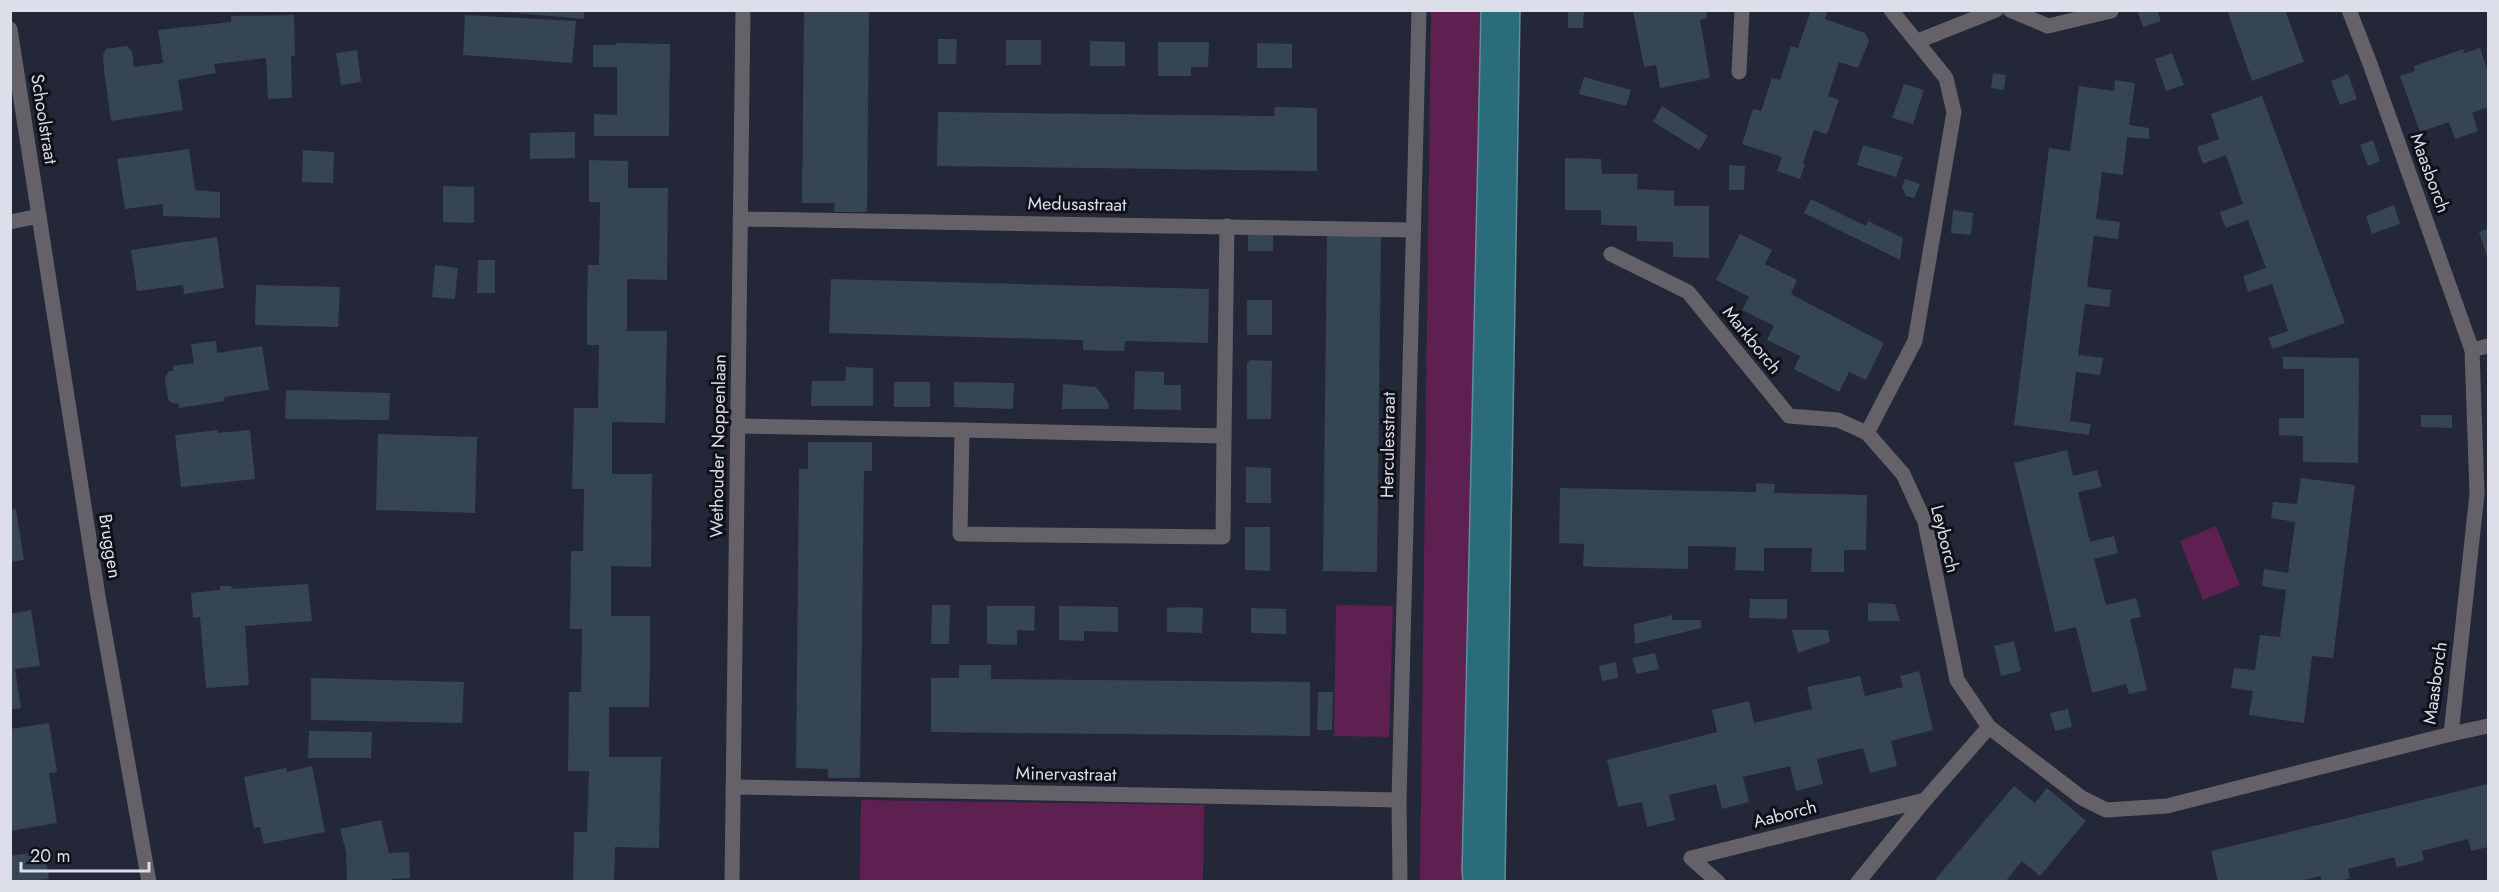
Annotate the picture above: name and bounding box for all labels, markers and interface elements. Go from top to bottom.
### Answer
street label: Schoolstraat [24,72,64,167]
street label: Maasborch [2404,129,2456,217]
street label: Medusastraat [1027,190,1127,218]
street label: Markborch [1716,300,1788,380]
street label: Wethouder Noppenlaan [703,354,733,538]
street label: Herculesstraat [1374,391,1402,498]
street label: Leyborch [1924,502,1966,576]
street label: Bruggen [92,512,128,580]
street label: Maasborch [2416,640,2454,726]
street label: Minervastraat [1015,760,1117,788]
street label: Aaborch [1751,794,1819,834]
scale bar [21,835,148,873]
text: 20 m [30,843,70,869]

